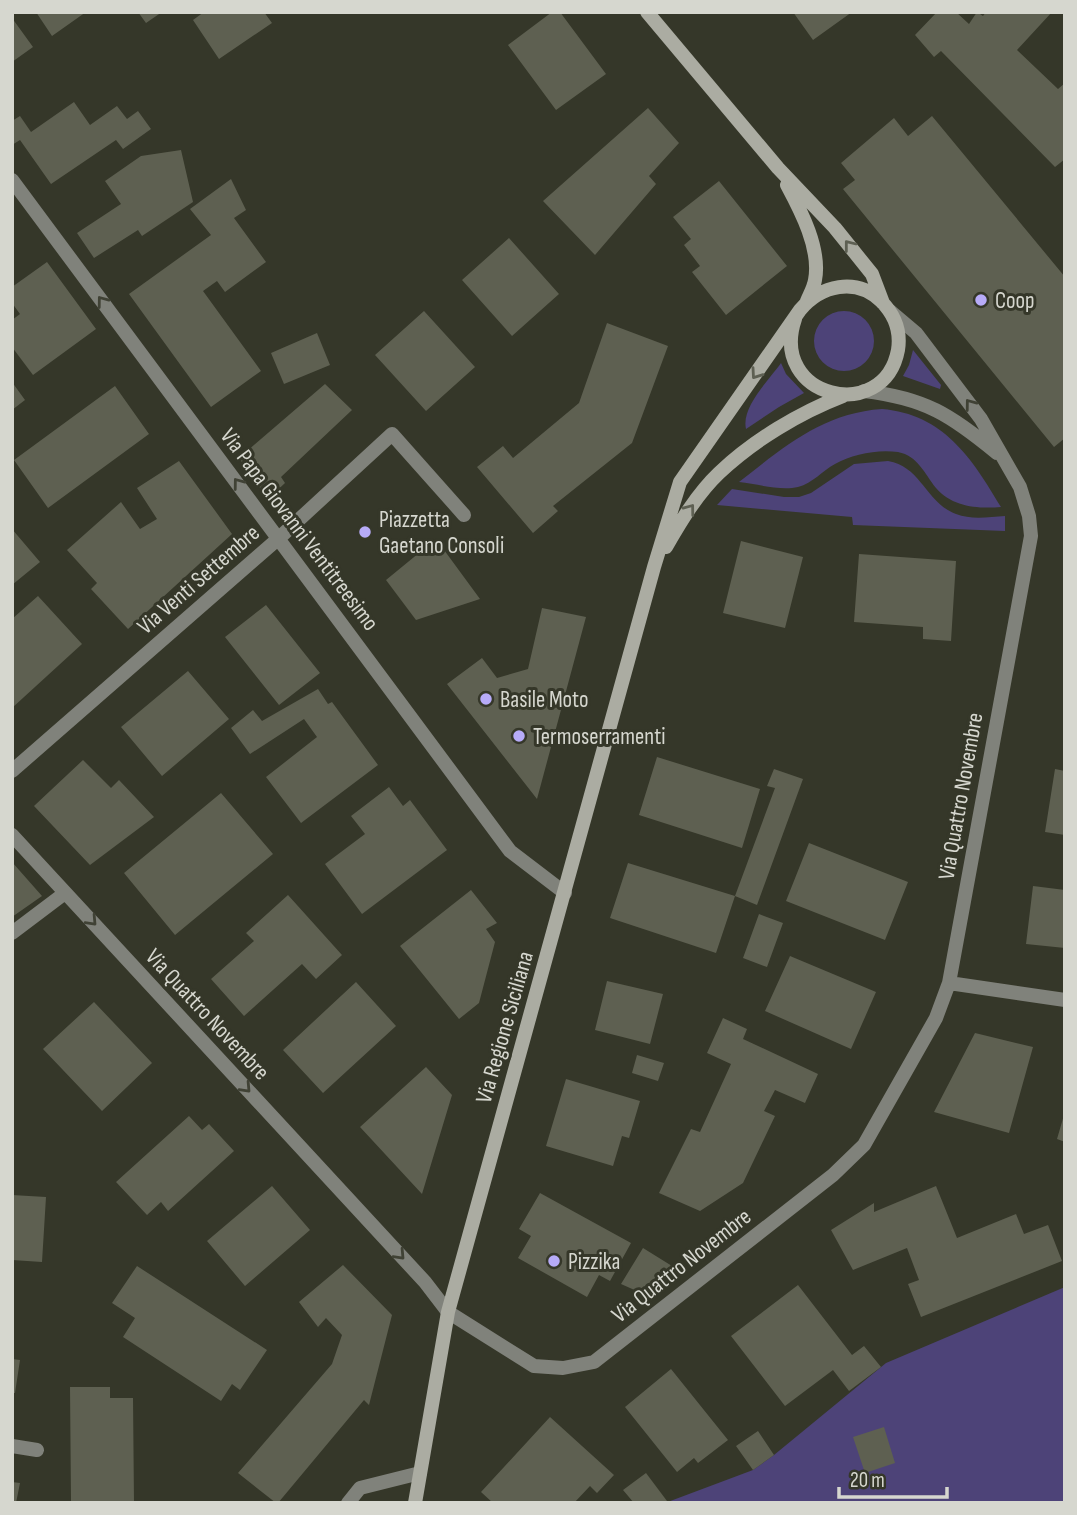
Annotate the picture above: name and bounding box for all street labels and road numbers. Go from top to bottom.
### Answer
street label: Via Papa Giovanni Ventitreesimo [214,423,385,636]
street label: Via Venti Settembre [132,519,266,640]
street label: Via Quattro Novembre [933,710,989,882]
street label: Via Quattro Novembre [139,943,275,1086]
street label: Via Regione Siciliana [470,948,540,1106]
street label: Via Quattro Novembre [606,1203,757,1329]

